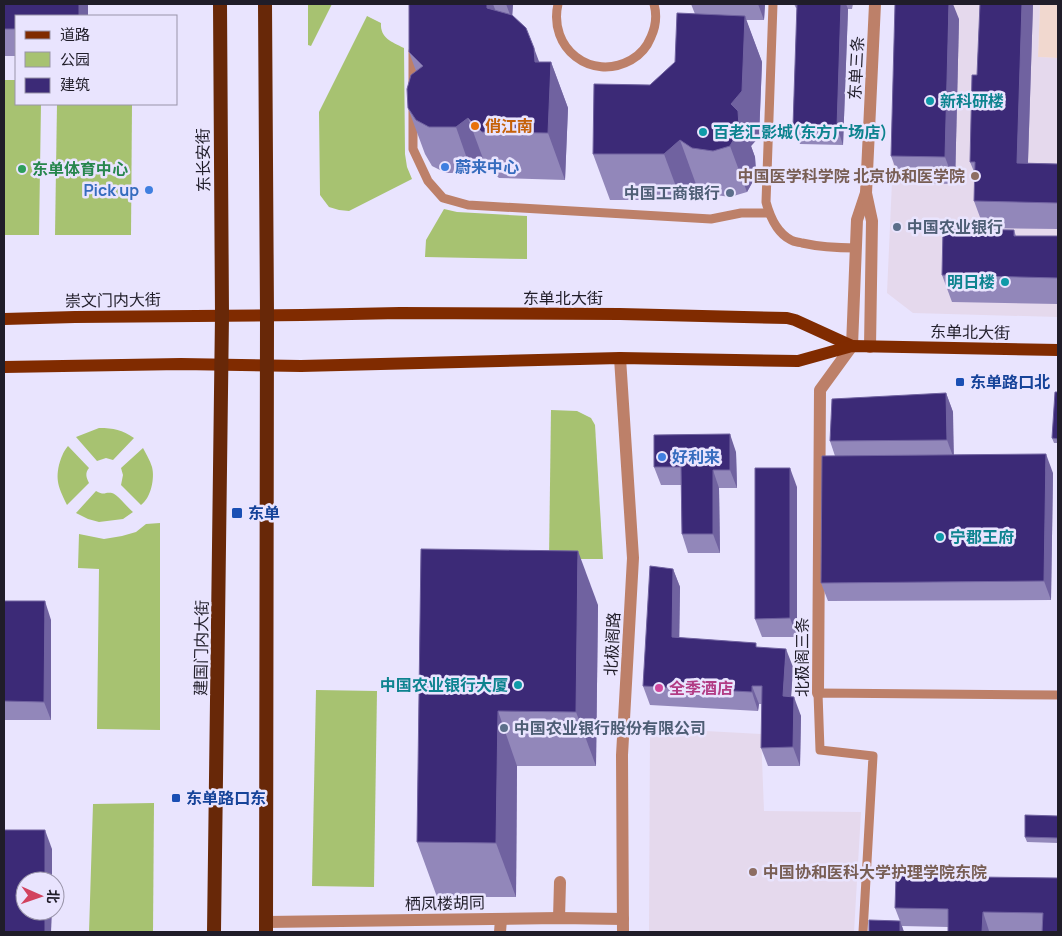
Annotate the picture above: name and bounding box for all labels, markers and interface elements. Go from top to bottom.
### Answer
legend [15,15,178,105]
text: 道路 [60,24,90,45]
street label: 东单三条 [843,35,869,101]
text: 公园 [60,49,90,70]
text: 建筑 [60,74,90,95]
place label: 新科研楼 [940,90,1004,112]
marker: 新科研楼 [924,95,936,107]
place label: 俏江南 [485,115,533,137]
marker: 俏江南 [469,120,481,132]
place label: 百老汇影城(东方广场店) [713,121,888,143]
marker: 百老汇影城(东方广场店) [697,126,709,138]
street label: 东长安街 [191,128,215,192]
place label: 蔚来中心 [455,156,519,178]
place label: 东单体育中心 [32,158,128,180]
marker: 蔚来中心 [439,161,451,173]
marker: 东单体育中心 [16,163,28,175]
place label: 中国医学科学院 北京协和医学院 [738,165,965,187]
marker: 中国医学科学院 北京协和医学院 [969,170,981,182]
place label: Pick up [83,179,139,201]
place label: 中国工商银行 [624,182,720,204]
marker: Pick up [143,184,155,196]
marker: 中国工商银行 [724,187,736,199]
place label: 中国农业银行 [907,216,1003,238]
marker: 中国农业银行 [891,221,903,233]
place label: 明日楼 [947,271,995,293]
marker: 明日楼 [999,276,1011,288]
street label: 东单北大街 [523,287,603,309]
street label: 崇文门内大街 [65,288,161,312]
street label: 东单北大街 [930,320,1010,344]
place label: 东单路口北 [970,371,1050,393]
marker: 东单路口北 [954,376,966,388]
place label: 好利来 [672,446,720,468]
marker: 好利来 [656,451,668,463]
place label: 东单 [248,502,280,524]
marker: 东单 [230,506,244,520]
place label: 宁郡王府 [950,526,1014,548]
marker: 宁郡王府 [934,531,946,543]
street label: 建国门内大街 [189,600,213,696]
street label: 北极阁路 [599,611,625,677]
street label: 北极阁三条 [791,617,813,697]
place label: 中国农业银行大厦 [380,674,508,696]
place label: 全季酒店 [669,677,733,699]
marker: 中国农业银行大厦 [512,679,524,691]
marker: 全季酒店 [653,682,665,694]
place label: 中国农业银行股份有限公司 [514,717,706,739]
marker: 中国农业银行股份有限公司 [498,722,510,734]
place label: 东单路口东 [186,787,266,809]
marker: 东单路口东 [170,792,182,804]
place label: 中国协和医科大学护理学院东院 [763,861,987,883]
marker: 中国协和医科大学护理学院东院 [747,866,759,878]
north arrow [15,871,65,921]
text: 北 [44,889,63,904]
street label: 栖凤楼胡同 [405,891,485,915]

